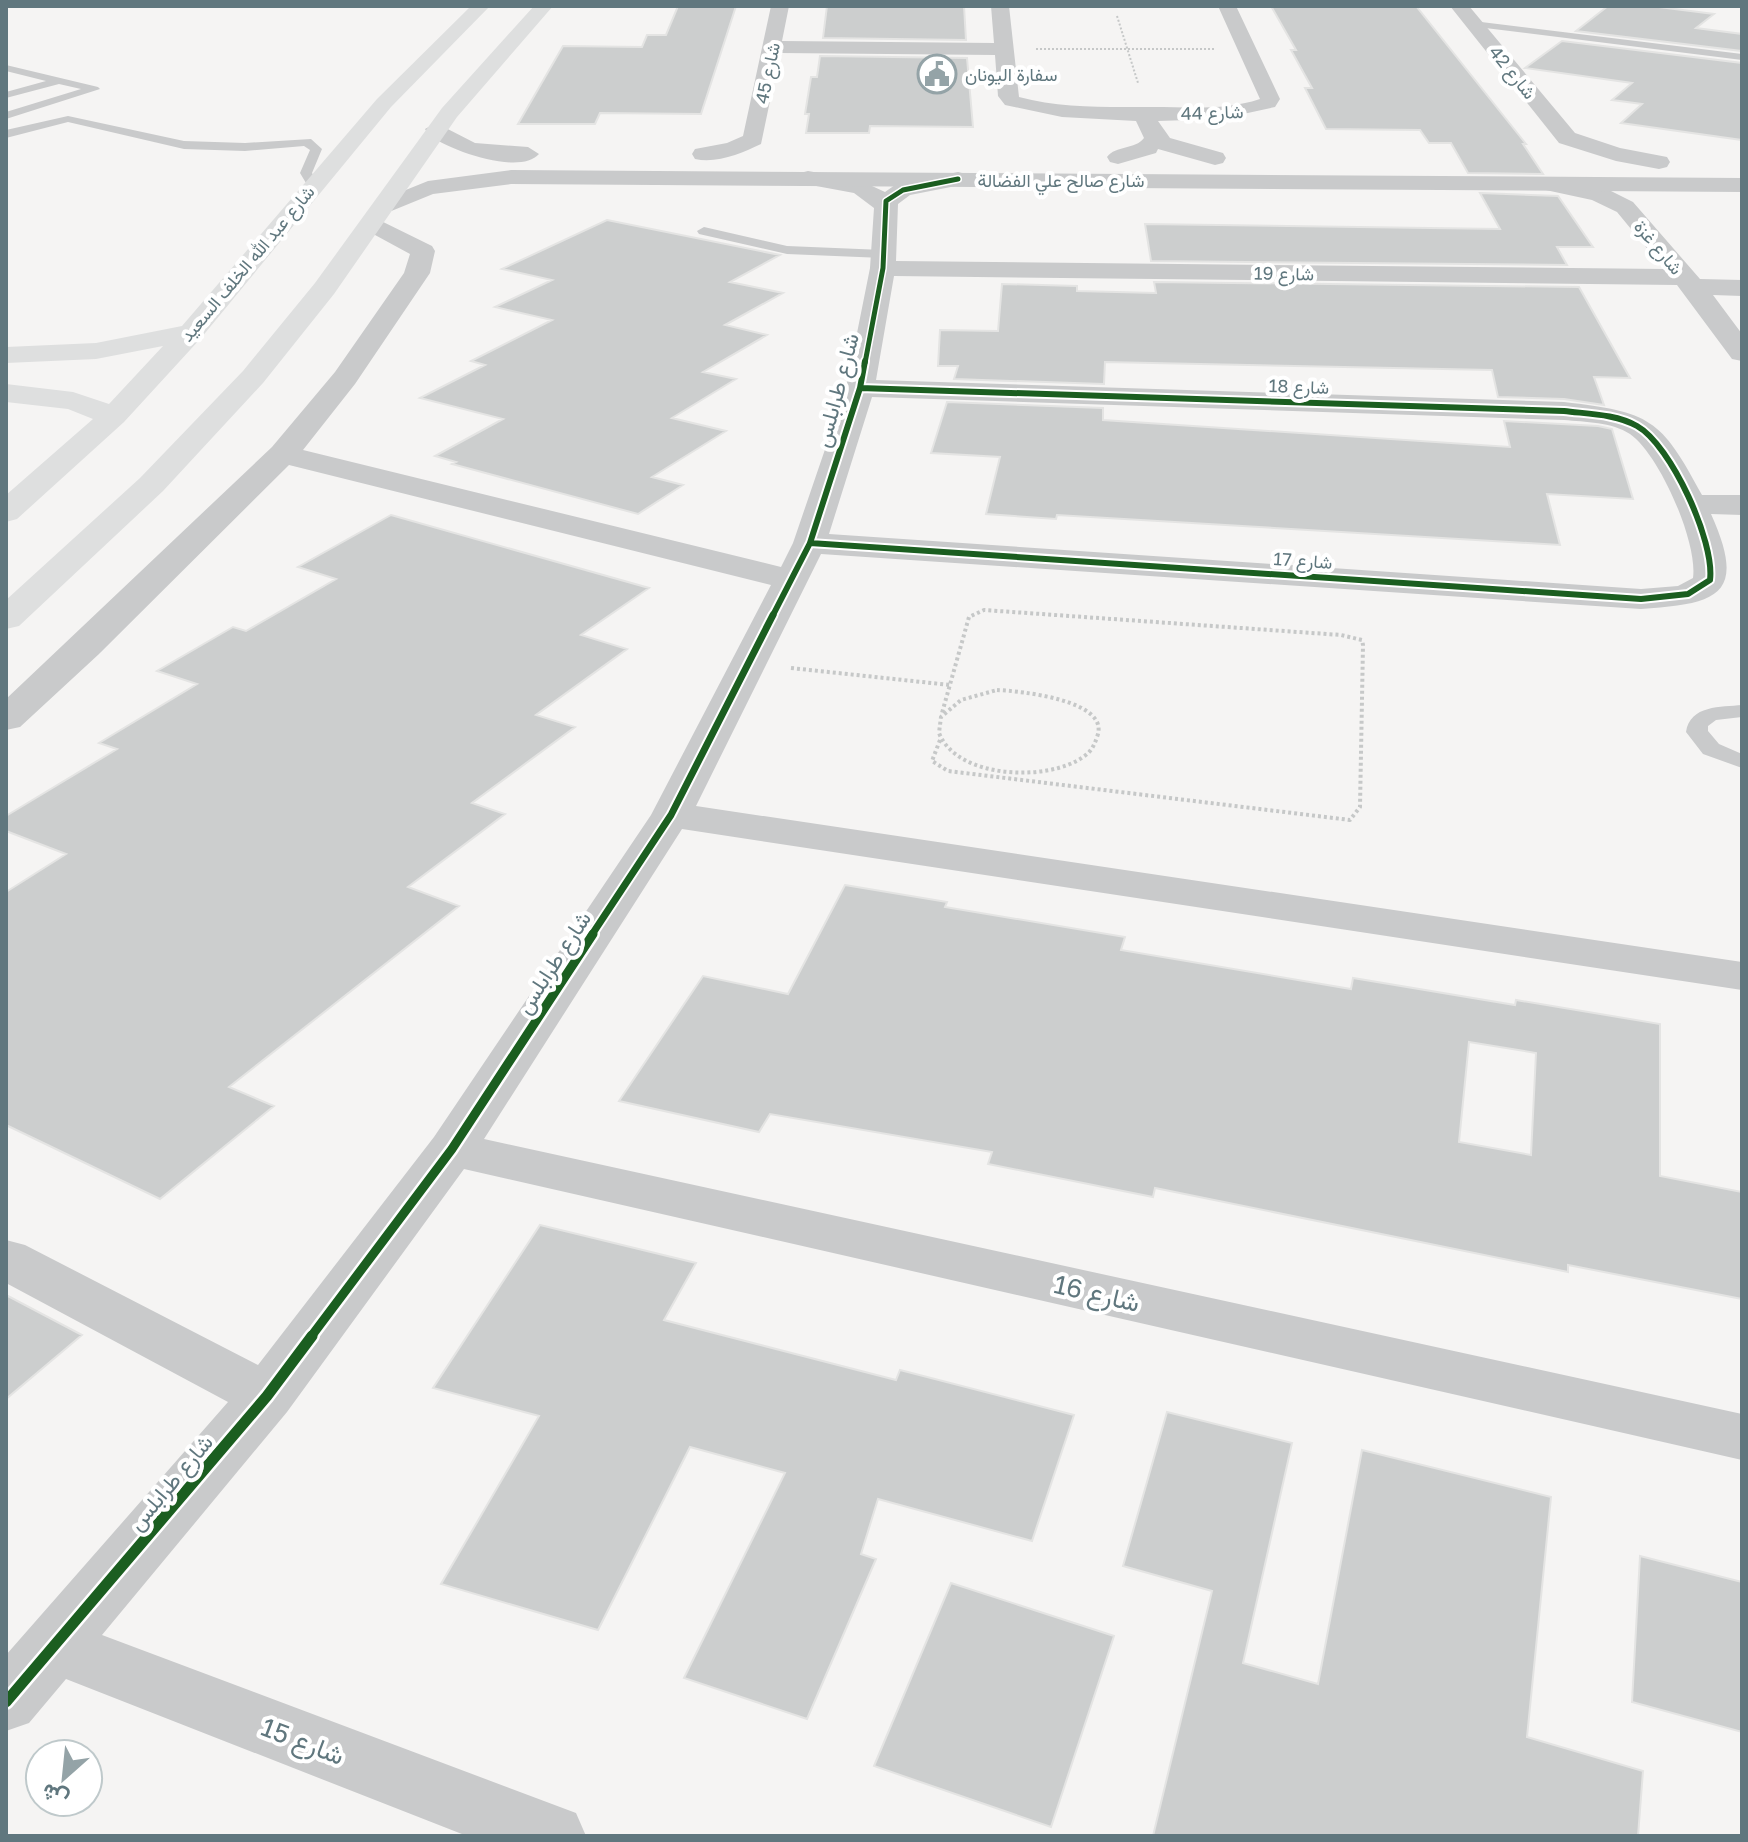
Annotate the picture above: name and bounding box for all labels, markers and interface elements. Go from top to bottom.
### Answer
street label: شارع 45 [750,40,786,106]
street label: شارع 42 [1483,41,1541,104]
public building icon: سفارة اليونان [916,53,958,95]
place label: سفارة اليونان [965,63,1057,86]
street label: شارع 44 [1180,100,1244,126]
street label: شارع صالح علي الفضالة [978,169,1144,196]
street label: شارع عبد الله الخلف السعيد [175,180,320,347]
street label: شارع غزة [1628,215,1688,280]
street label: شارع 19 [1254,261,1314,287]
street label: شارع طرابلس [808,330,866,450]
street label: شارع 18 [1268,374,1330,400]
street label: شارع 17 [1273,547,1333,575]
street label: شارع طرابلس [510,906,598,1019]
street label: شارع 16 [1050,1268,1143,1321]
street label: شارع طرابلس [122,1429,219,1537]
street label: شارع 15 [256,1711,349,1774]
north arrow [24,1738,104,1818]
text: ش [37,1777,73,1814]

